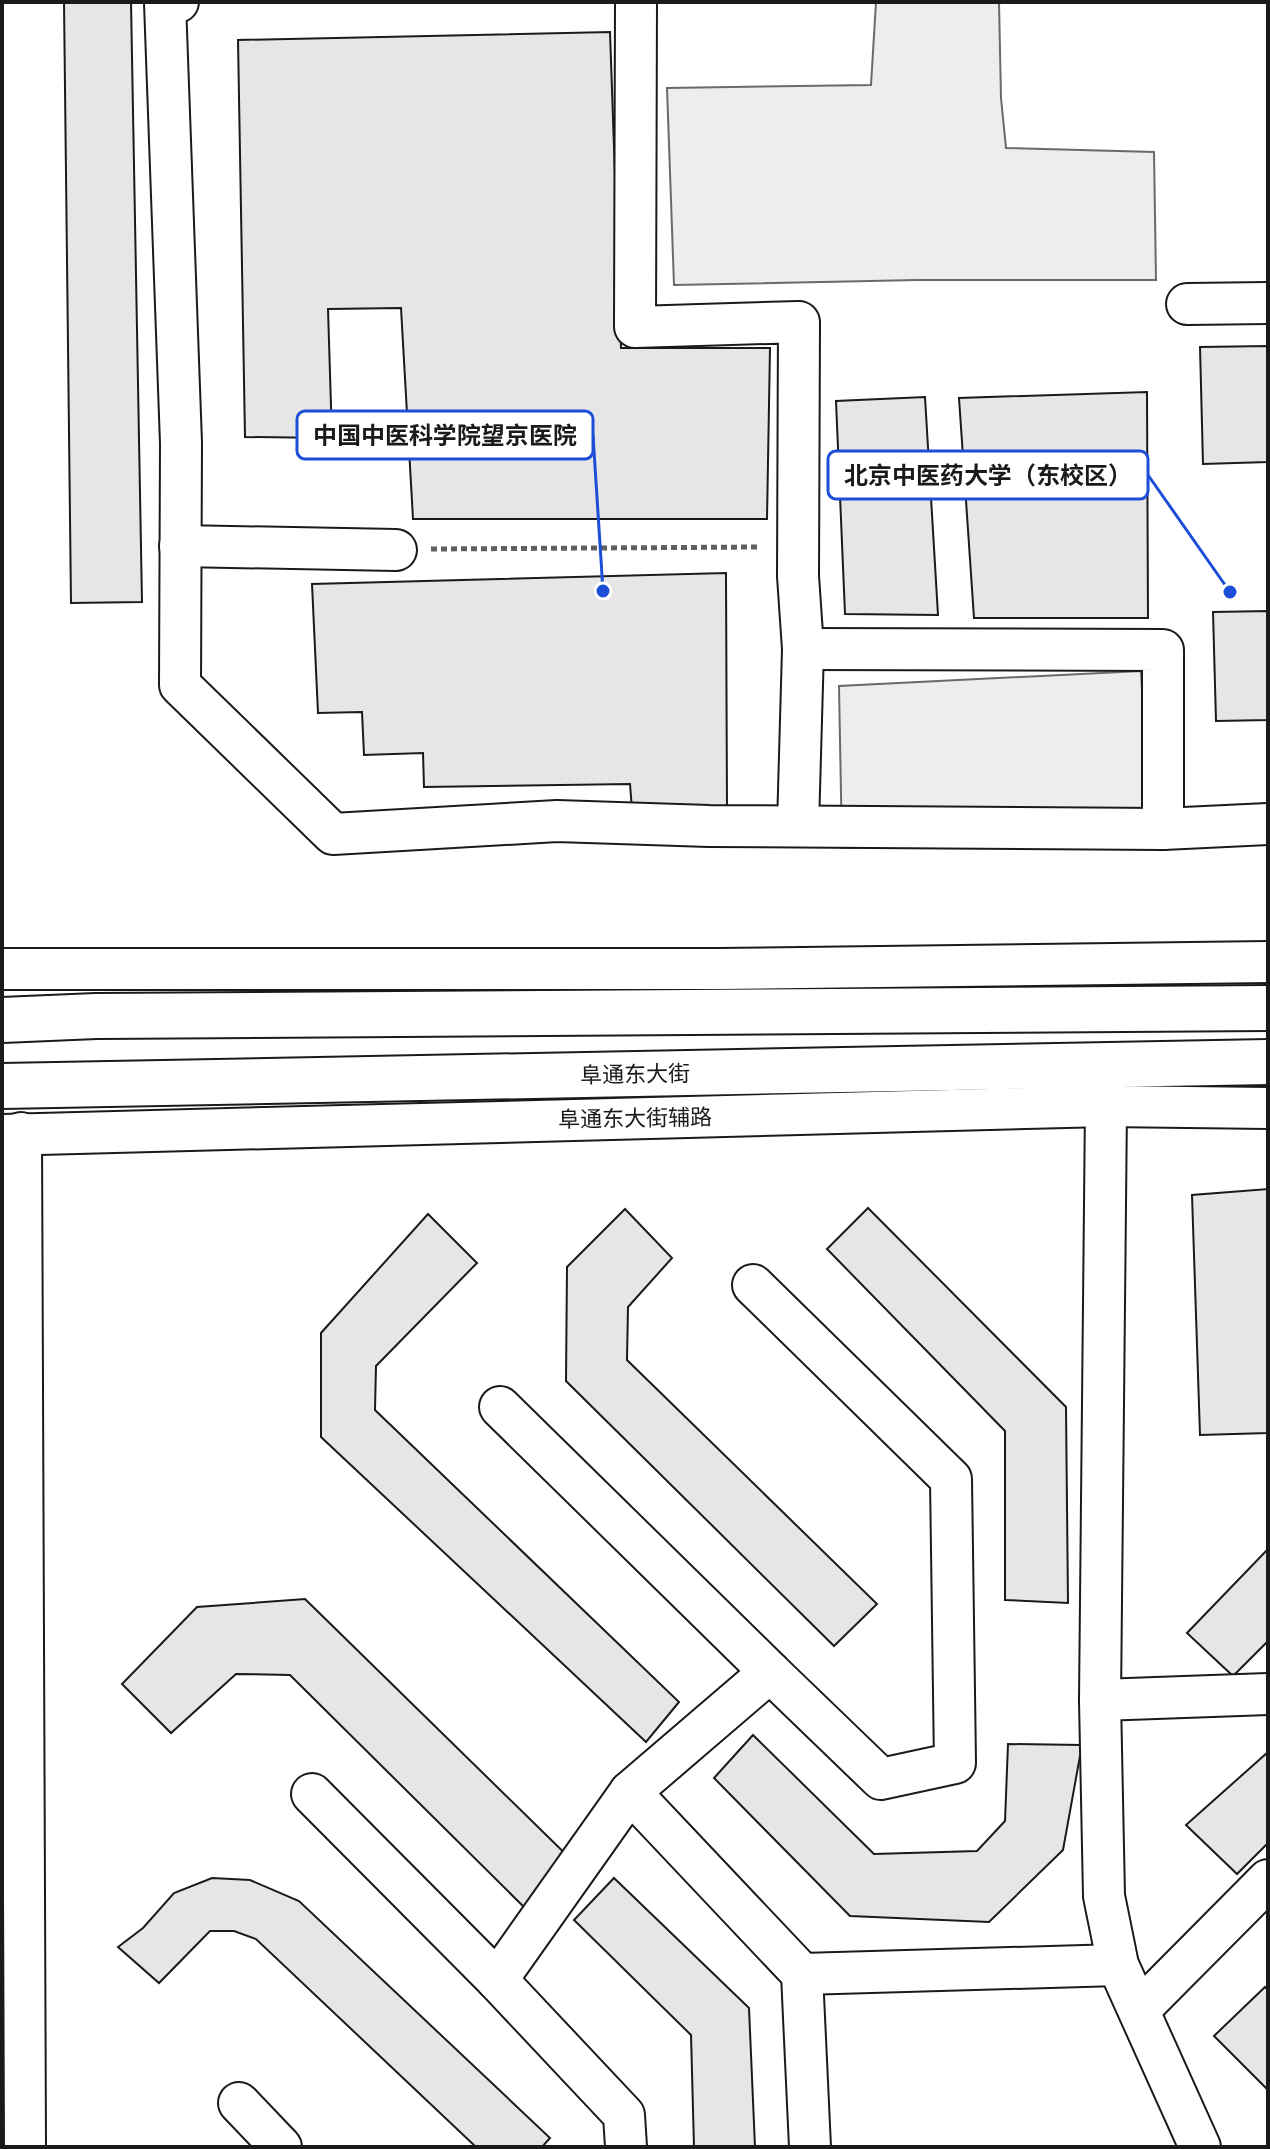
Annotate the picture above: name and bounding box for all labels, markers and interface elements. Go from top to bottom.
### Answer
callout: 中国中医科学院望京医院 [297,411,593,459]
text: 中国中医科学院望京医院 [313,421,577,450]
callout: 北京中医药大学（东校区） [828,451,1148,499]
text: 北京中医药大学（东校区） [844,461,1132,490]
street label: 阜通东大街 [580,1060,690,1088]
street label: 阜通东大街辅路 [558,1104,712,1132]

